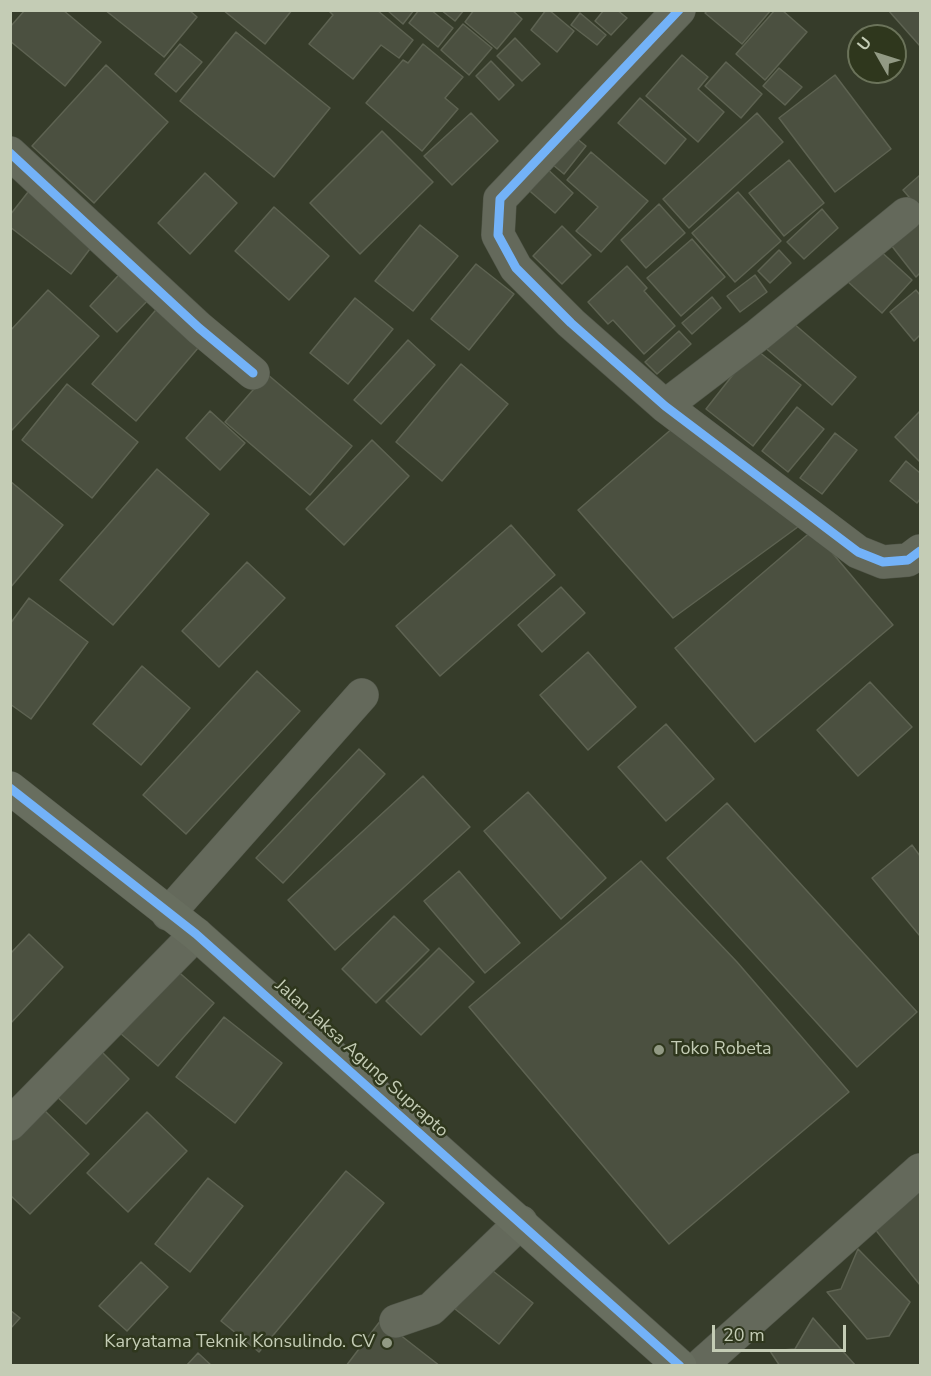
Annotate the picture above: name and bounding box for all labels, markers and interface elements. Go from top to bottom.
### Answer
north arrow [847,24,907,84]
text: U [852,32,877,55]
street label: Jalan Jaksa Agung Suprapto [270,976,452,1142]
place label: Toko Robeta [671,1039,772,1061]
marker: Toko Robeta [652,1043,666,1057]
scale bar [715,1313,848,1351]
text: 20 m [723,1323,765,1347]
place label: Karyatama Teknik Konsulindo. CV [104,1332,375,1354]
marker: Karyatama Teknik Konsulindo. CV [380,1336,394,1350]

